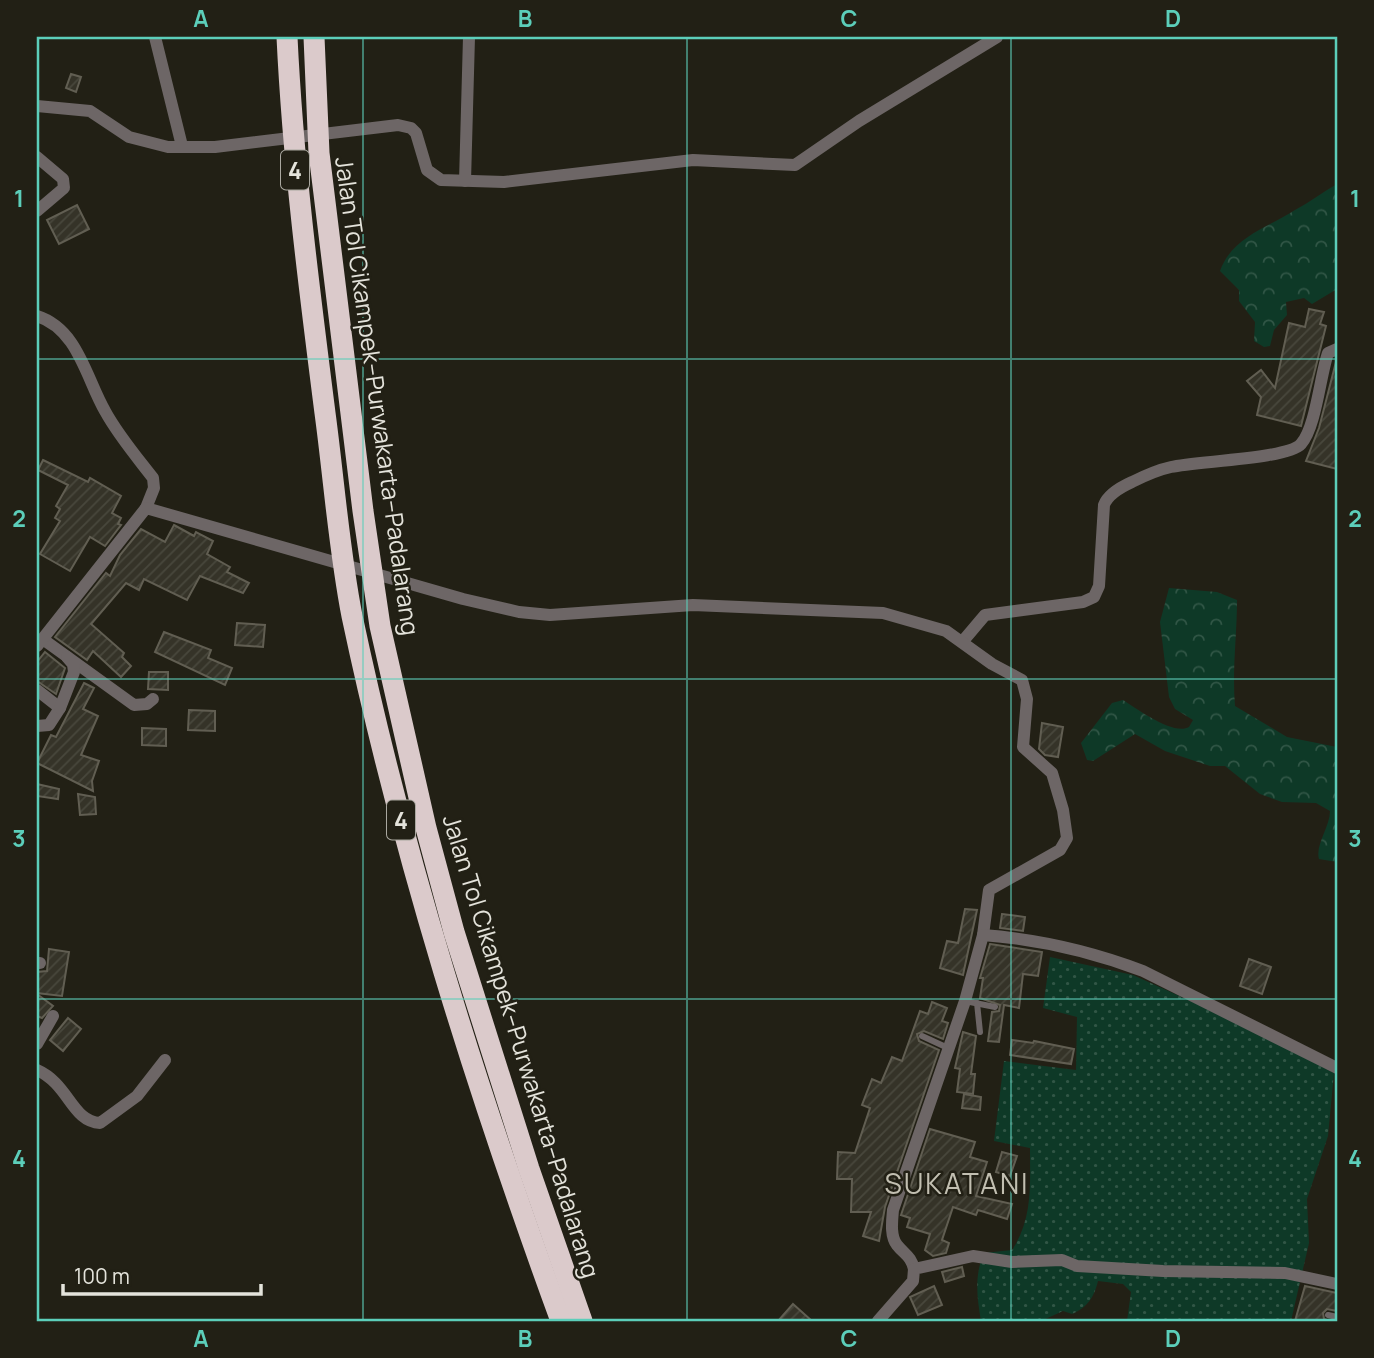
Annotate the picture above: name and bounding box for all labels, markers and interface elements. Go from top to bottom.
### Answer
text: A [193,2,209,34]
text: B [518,2,532,34]
text: C [841,2,858,34]
text: D [1165,2,1181,34]
road number: 4 [281,150,309,190]
street label: Jalan Tol Cikampek–Purwakarta–Padalarang [328,155,428,637]
text: 1 [14,182,24,214]
text: 1 [1350,182,1360,214]
text: 2 [12,502,26,534]
text: 2 [1348,502,1362,534]
road number: 4 [387,800,415,840]
street label: Jalan Tol Cikampek–Purwakarta–Padalarang [436,810,608,1282]
text: 3 [12,822,26,854]
text: 3 [1348,822,1362,854]
text: 4 [12,1142,26,1174]
text: 4 [1348,1142,1362,1174]
district label: SUKATANI [884,1164,1030,1202]
scale bar [63,1253,261,1297]
text: 100 m [74,1262,130,1290]
text: A [193,1322,209,1354]
text: B [518,1322,532,1354]
text: C [841,1322,858,1354]
text: D [1165,1322,1181,1354]

